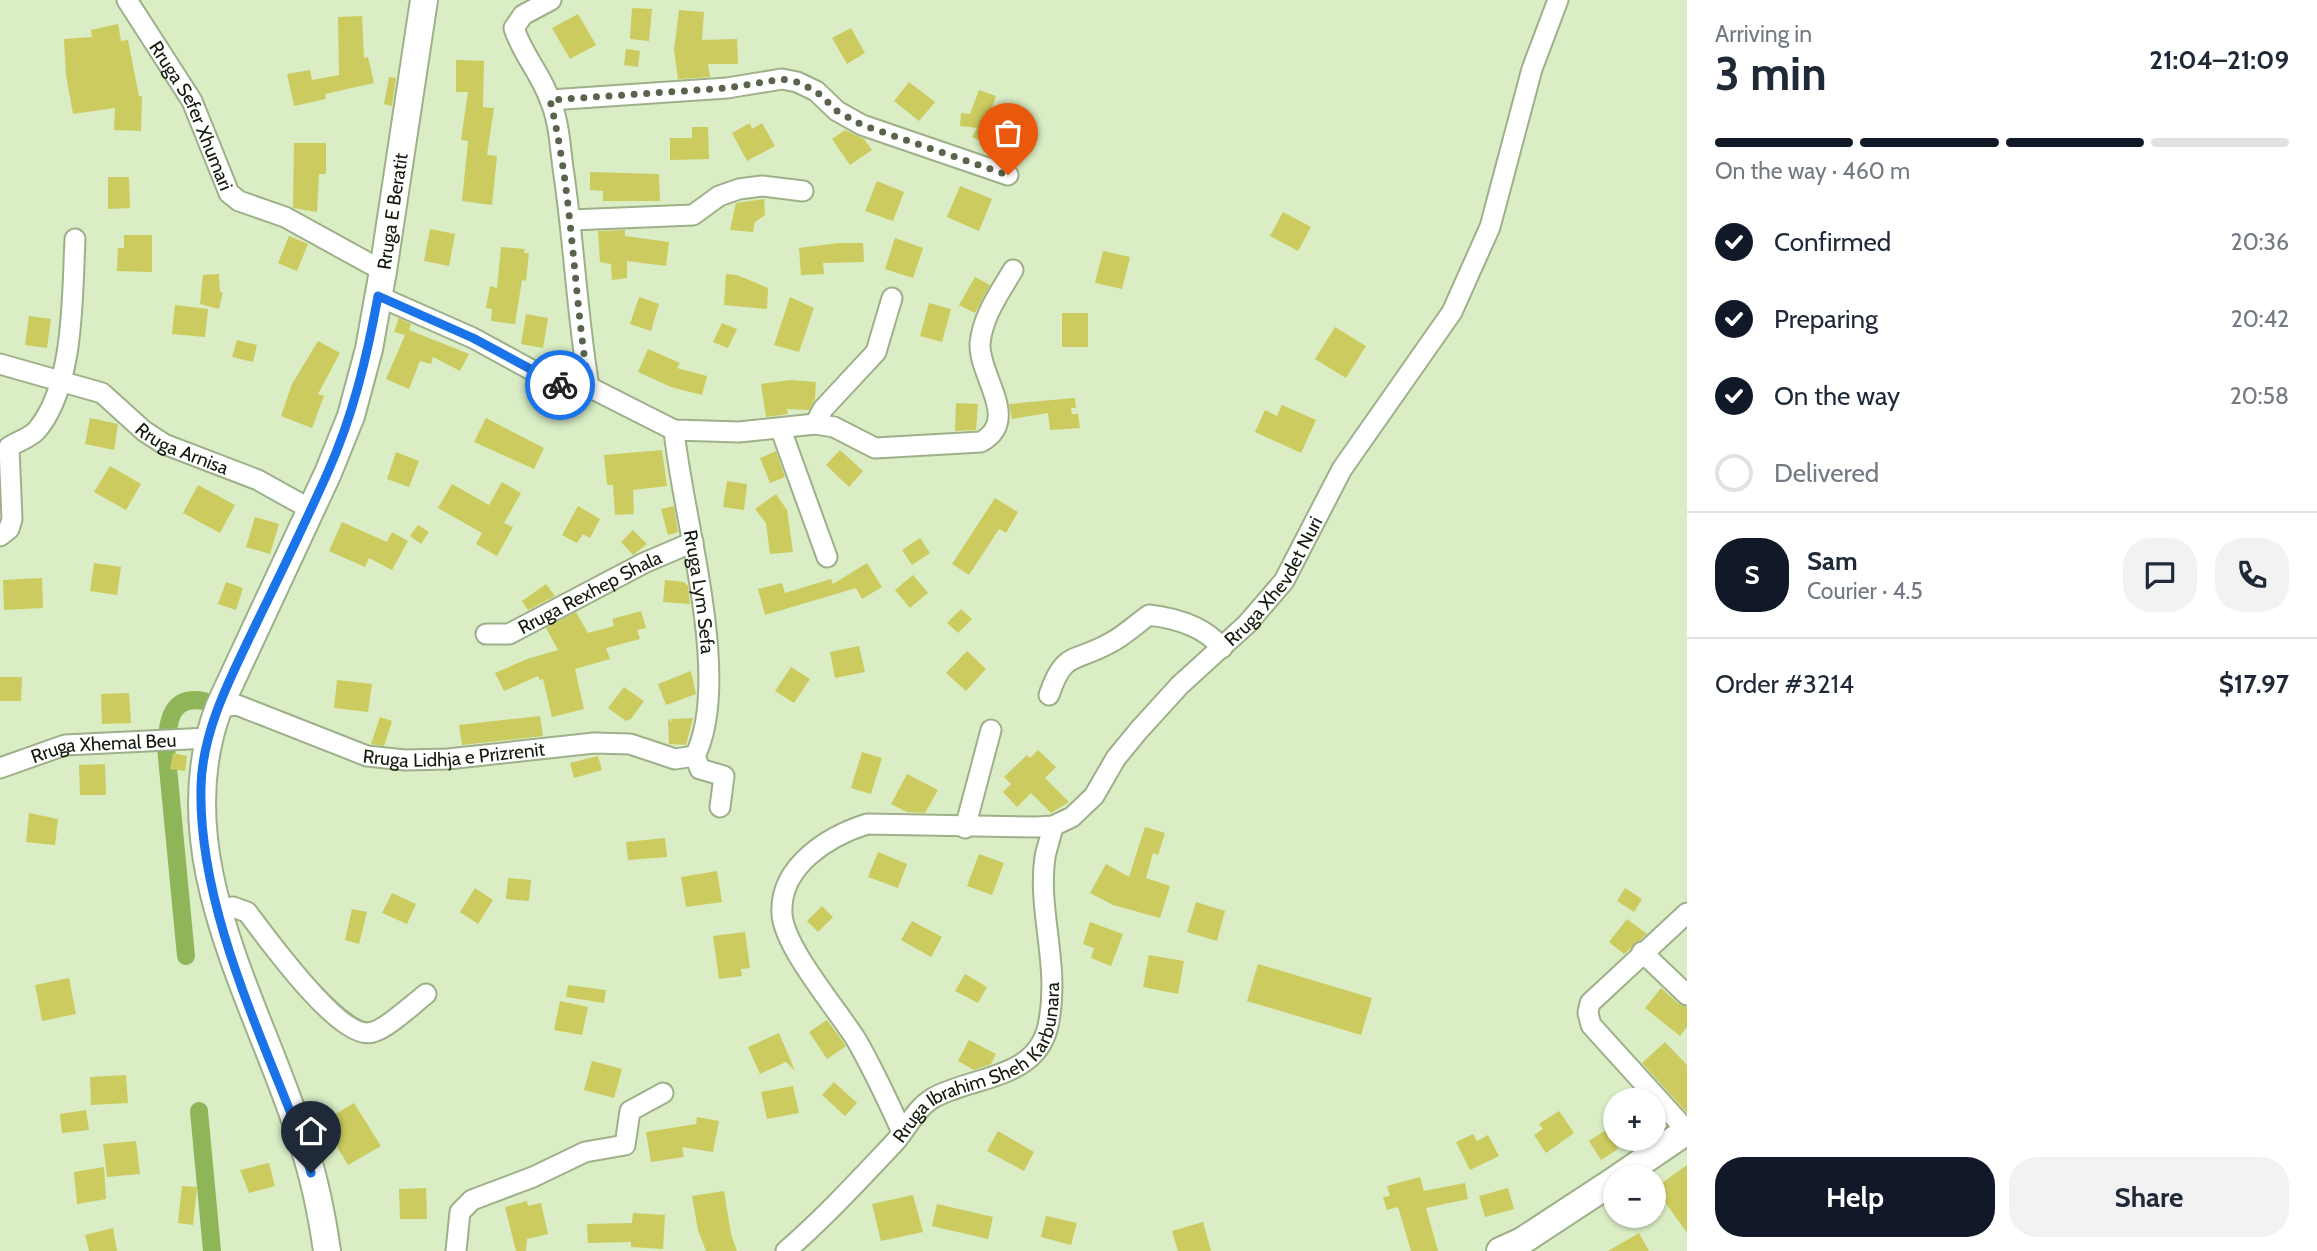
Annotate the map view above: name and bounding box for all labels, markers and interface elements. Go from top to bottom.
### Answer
text: Arriving in [1715,20,1812,48]
street label: Rruga Sefer Xhumari [145,36,238,194]
text: 21:04–21:09 [2149,44,2289,76]
text: 3 min [1715,46,1827,102]
pin [978,103,1038,175]
icon: bag [989,114,1027,152]
street label: Rruga E Beratit [372,151,412,271]
text: On the way · 460 m [1715,157,1910,185]
icon: check [1715,223,1753,261]
text: Confirmed [1774,226,1891,258]
text: 20:36 [2231,228,2289,256]
icon: check [1715,300,1753,338]
text: Preparing [1774,303,1878,335]
text: 20:42 [2231,305,2289,333]
courier [525,350,595,420]
icon: bike [541,366,579,404]
icon: check [1715,377,1753,415]
text: On the way [1774,380,1900,412]
text: 20:58 [2230,382,2289,410]
street label: Rruga Arnisa [131,417,232,479]
text: Delivered [1774,457,1879,489]
street label: Rruga Xhevdet Nuri [1219,513,1327,651]
street label: Rruga Lym Sefa [679,528,720,655]
button: chat [2123,538,2197,612]
button: phone [2215,538,2289,612]
street label: Rruga Rexhep Shala [514,545,665,639]
text: Sam [1807,545,1858,577]
text: S [1744,559,1760,591]
text: Courier · 4.5 [1807,577,1923,605]
text: Order #3214 [1715,668,1854,700]
text: $17.97 [2219,668,2289,700]
street label: Rruga Xhemal Beu [28,728,177,768]
street label: Rruga Lidhja e Prizrenit [362,737,546,772]
street label: Rruga Ibrahim Sheh Karbunara [888,982,1063,1147]
map controls [1603,1088,1666,1228]
button: + [1603,1088,1666,1151]
pin [281,1101,341,1173]
icon: home [292,1112,330,1150]
button: Help [1715,1157,1995,1237]
button: Share [2009,1157,2289,1237]
button: − [1603,1165,1666,1228]

